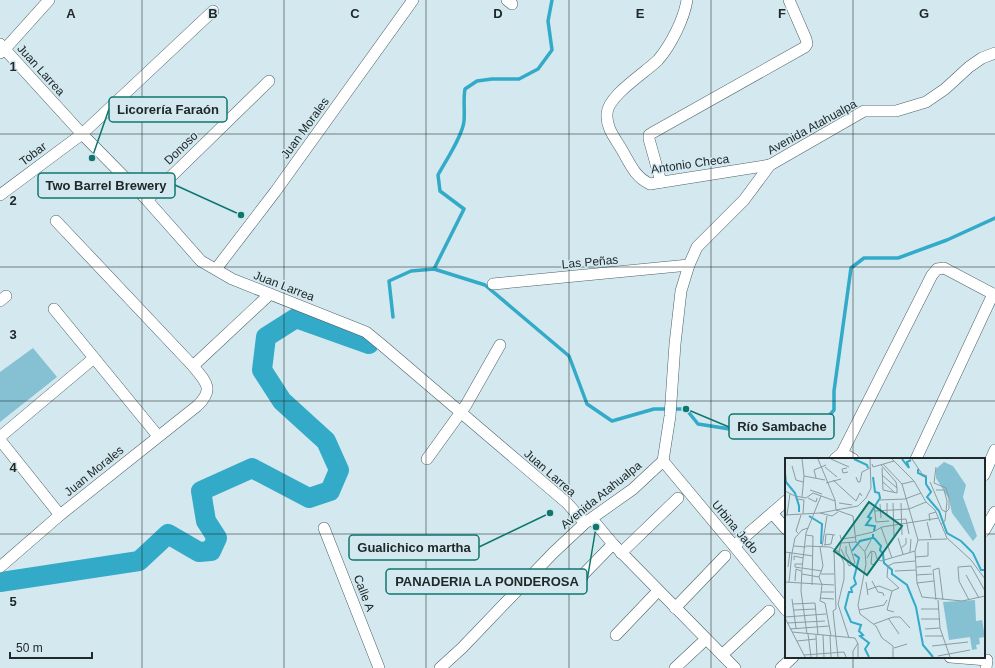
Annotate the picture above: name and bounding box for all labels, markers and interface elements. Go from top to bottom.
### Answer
text: A [66,6,76,21]
text: B [208,6,218,21]
text: C [350,6,360,21]
text: D [493,6,503,21]
text: E [636,6,645,21]
text: F [778,6,786,21]
text: G [919,6,929,21]
street label: Juan Larrea [14,42,68,99]
text: 1 [9,59,17,74]
street label: Juan Morales [278,95,332,161]
callout: Licorería Faraón [109,97,227,122]
street label: Avenida Atahualpa [765,97,859,157]
text: Licorería Faraón [117,102,219,117]
street label: Donoso [161,128,201,167]
street label: Tobar [17,139,49,169]
street label: Antonio Checa [650,152,730,176]
callout: Two Barrel Brewery [38,173,175,198]
text: Two Barrel Brewery [45,178,167,193]
text: 2 [9,193,17,208]
street label: Las Peñas [561,253,619,271]
street label: Juan Larrea [252,268,317,304]
text: 3 [9,327,17,342]
callout: Río Sambache [729,414,834,439]
text: Río Sambache [737,419,827,434]
street label: Juan Morales [62,443,126,499]
street label: Juan Larrea [521,447,579,500]
street label: Avenida Atahualpa [558,458,644,532]
inset map [785,458,985,658]
text: 4 [9,460,17,475]
street label: Urbina Jado [709,498,761,557]
callout: Gualichico martha [349,535,479,560]
text: Gualichico martha [357,540,471,555]
callout: PANADERIA LA PONDEROSA [386,569,587,594]
street label: Calle A [351,573,377,613]
text: PANADERIA LA PONDEROSA [395,574,579,589]
text: 5 [9,594,17,609]
scale bar [10,634,92,660]
text: 50 m [16,641,43,655]

